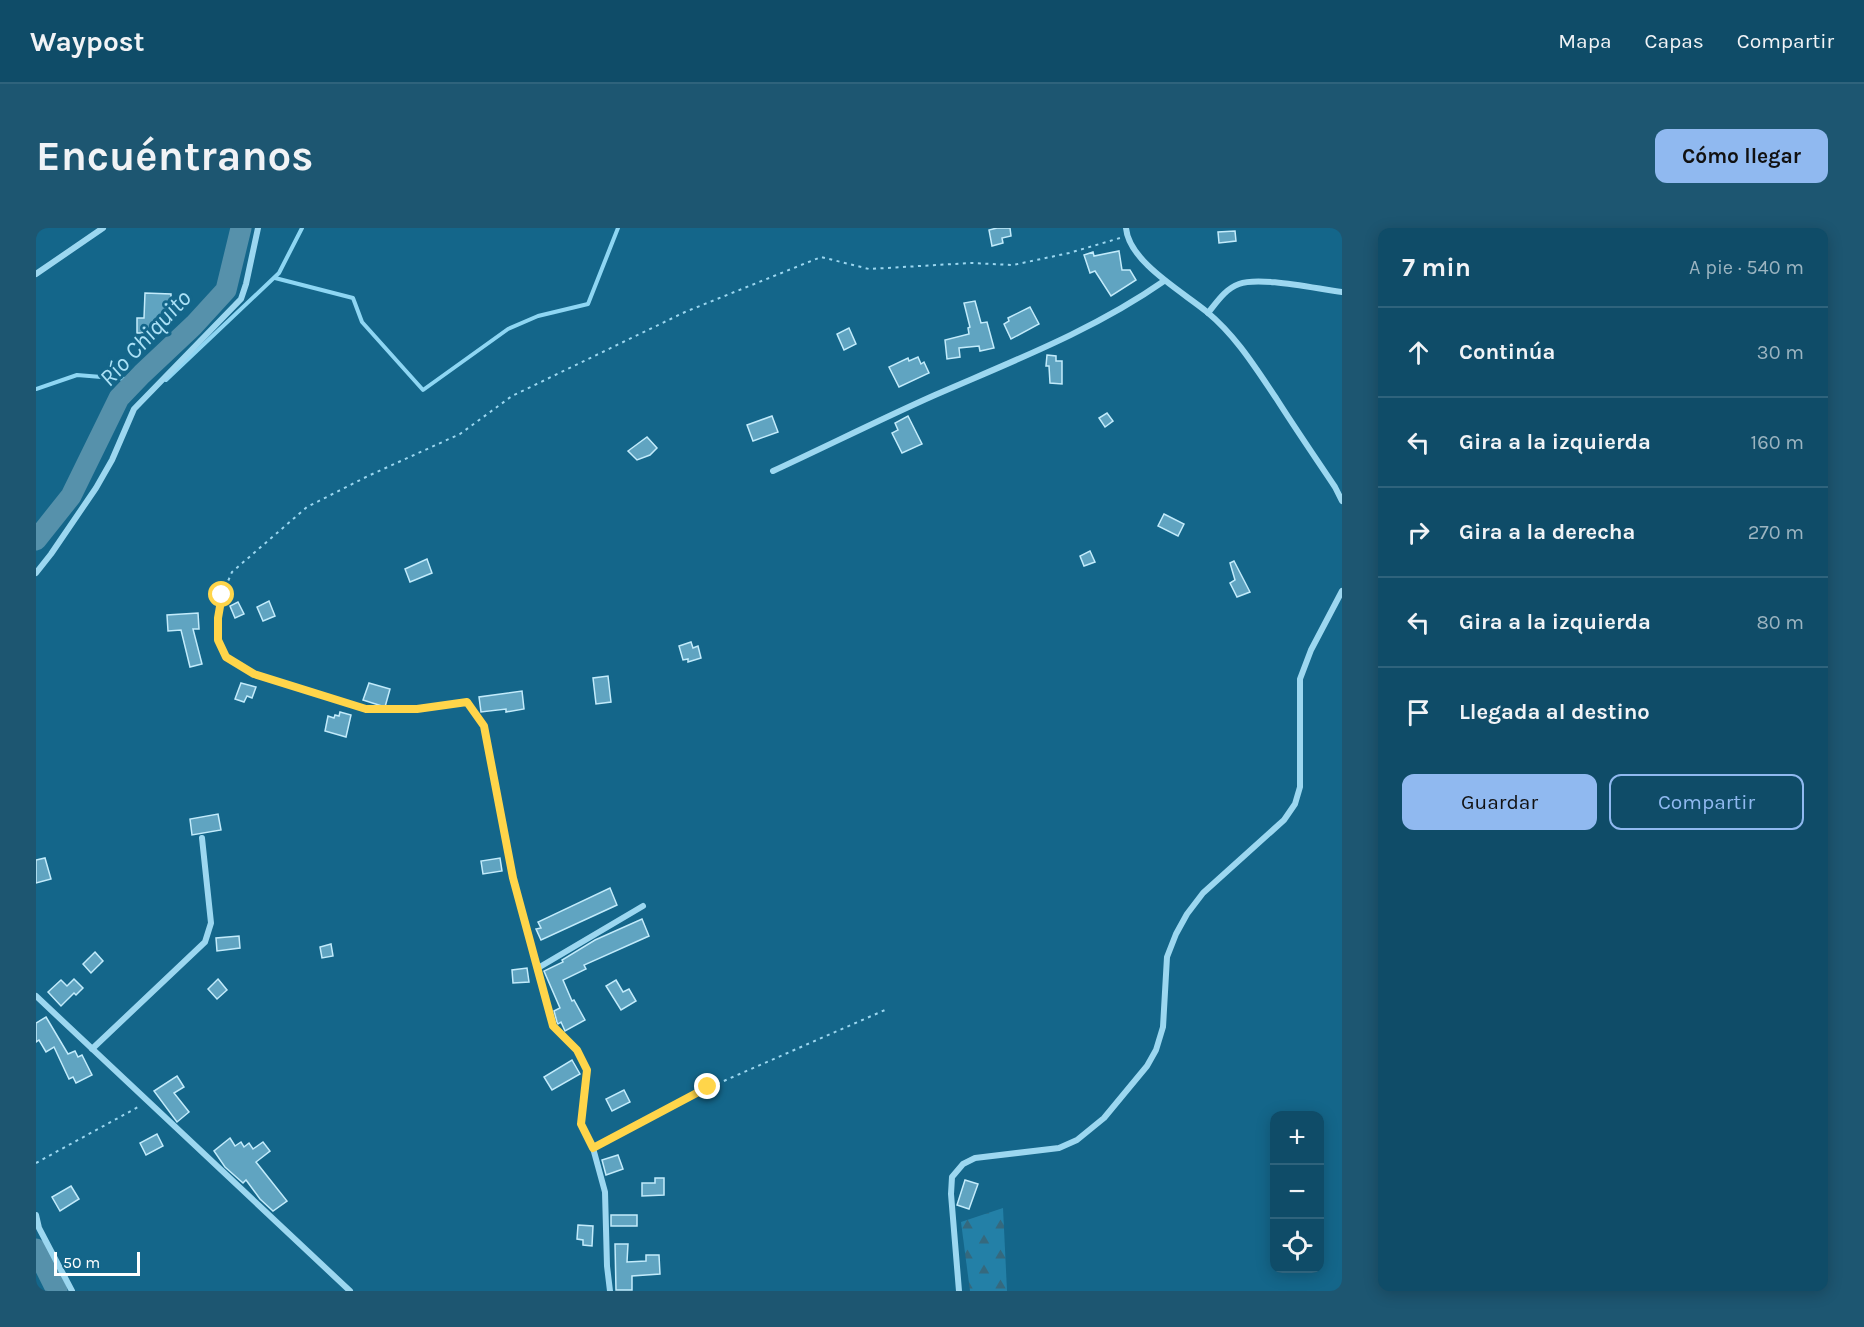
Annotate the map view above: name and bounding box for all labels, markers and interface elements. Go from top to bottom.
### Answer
text: Waypost [30,25,145,58]
text: Mapa [1558,29,1612,53]
text: Capas [1645,29,1704,53]
text: Compartir [1737,29,1834,53]
button: Cómo llegar [1655,129,1828,183]
text: Encuéntranos [36,131,314,181]
text: 7 min [1402,252,1471,283]
text: A pie · 540 m [1689,256,1804,279]
water label: Río Chiquito [93,284,197,392]
icon: ahead [1402,336,1435,369]
text: Continúa [1459,339,1555,365]
text: 30 m [1757,341,1804,364]
icon: left [1402,426,1435,459]
text: Gira a la izquierda [1459,429,1651,455]
text: 160 m [1751,431,1804,454]
icon: right [1402,516,1435,549]
text: Gira a la derecha [1459,519,1635,545]
text: 270 m [1748,521,1804,544]
route start [208,581,234,607]
icon: left [1402,606,1435,639]
text: Gira a la izquierda [1459,609,1651,635]
text: 80 m [1756,611,1804,634]
icon: arrive [1402,696,1435,729]
text: Llegada al destino [1459,699,1650,725]
button: Guardar [1402,774,1597,830]
button: Compartir [1609,774,1804,830]
route end [694,1073,720,1099]
map controls [1270,1111,1324,1273]
button: + [1270,1111,1324,1165]
button: − [1270,1165,1324,1219]
button: locate [1270,1219,1324,1273]
scale bar [54,1249,140,1276]
text: 50 m [63,1253,100,1272]

